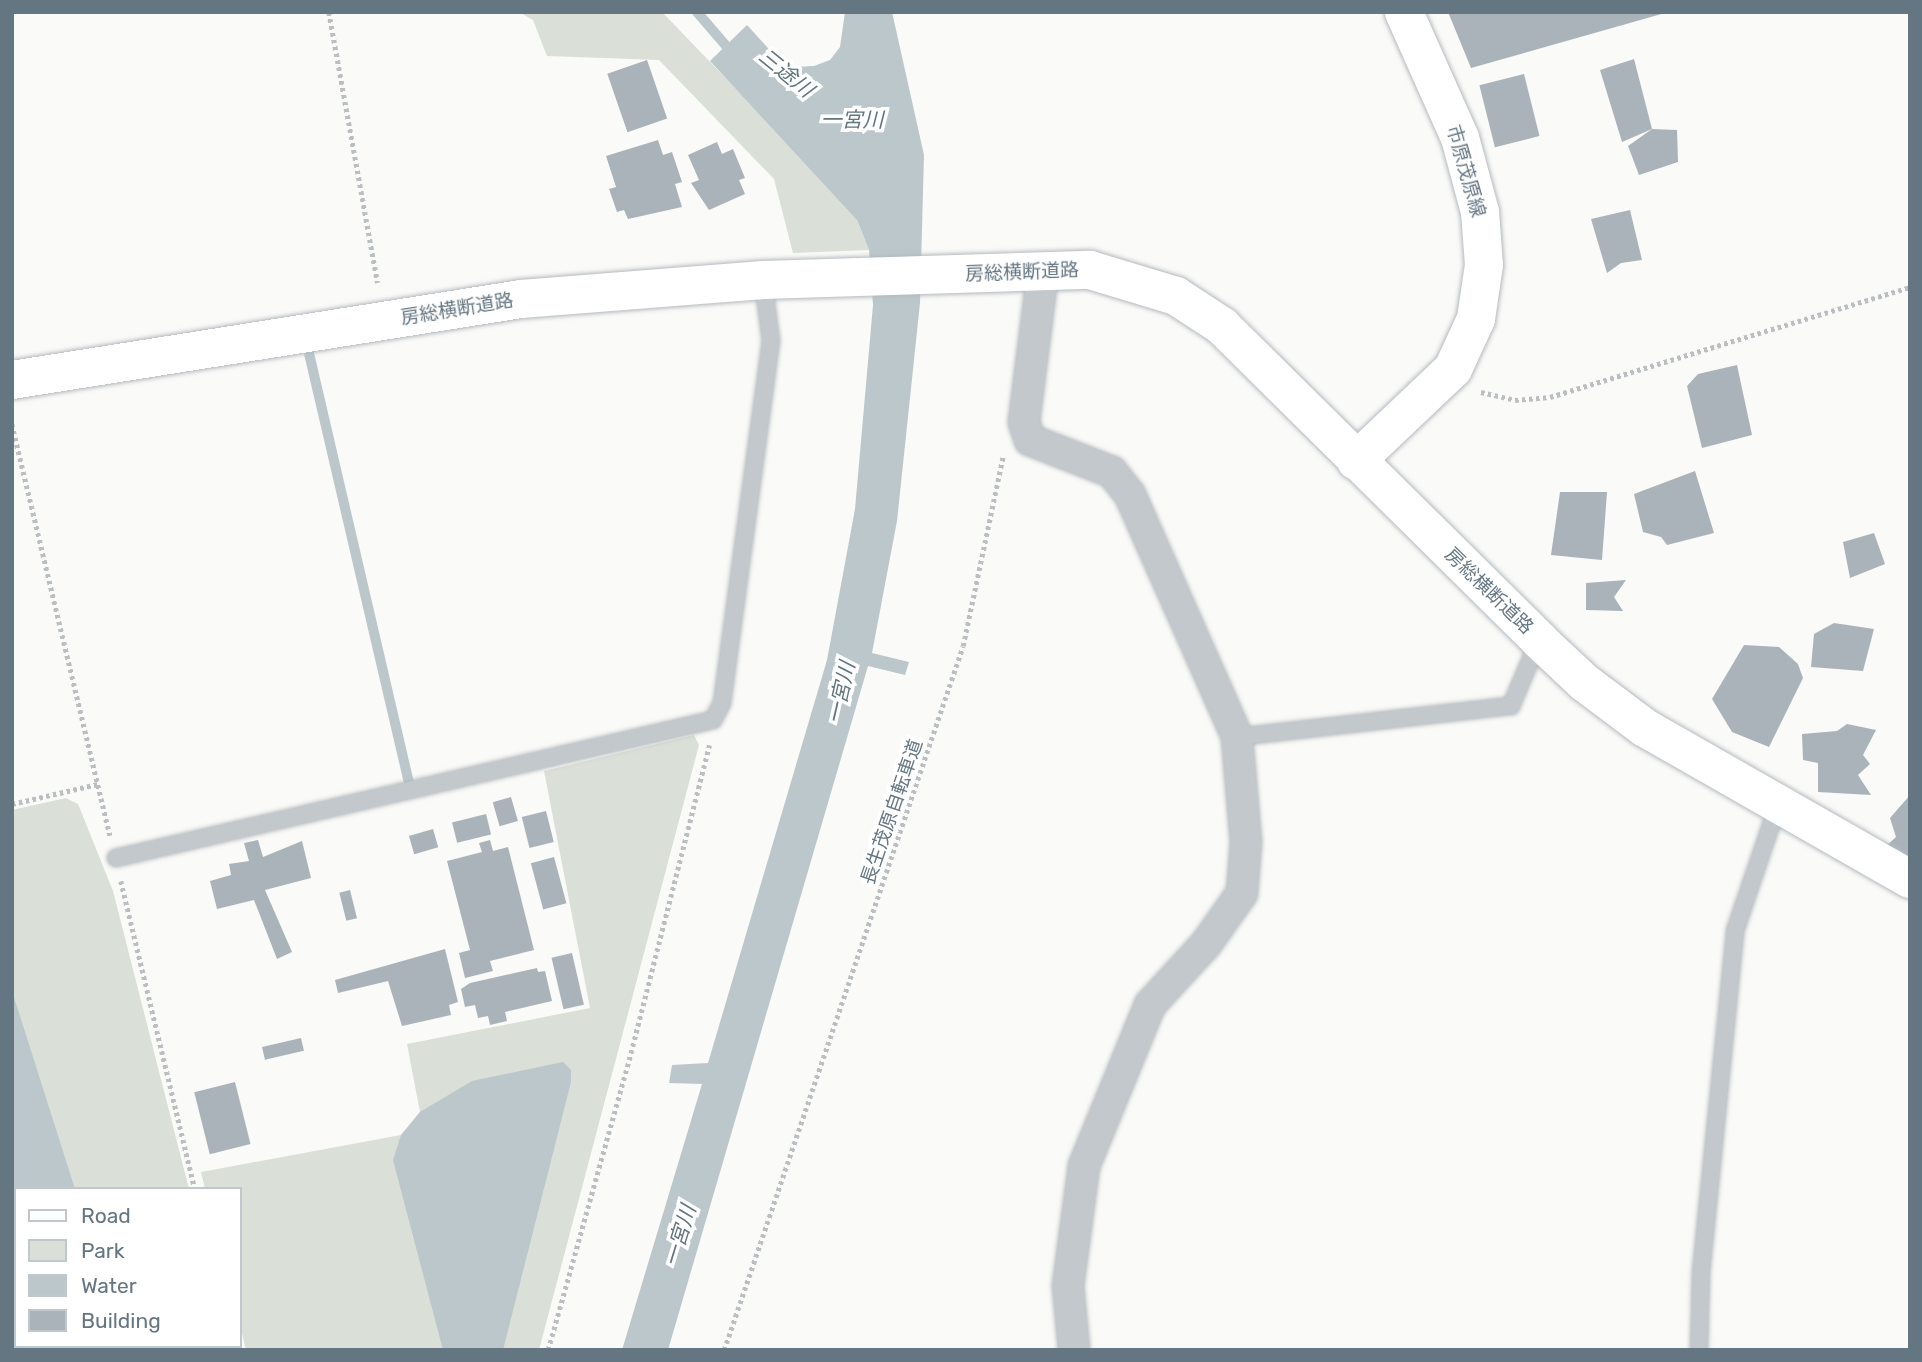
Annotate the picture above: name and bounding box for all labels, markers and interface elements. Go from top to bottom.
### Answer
water label: 三途川 [754,43,818,103]
water label: 一宮川 [821,107,883,133]
street label: 市原茂原線 [1442,122,1490,220]
street label: 房総横断道路 [965,259,1079,285]
street label: 房総横断道路 [399,289,515,329]
street label: 房総横断道路 [1440,543,1538,639]
water label: 一宮川 [822,659,860,727]
street label: 長生茂原自転車道 [856,736,928,888]
legend [14,1187,242,1348]
water label: 一宮川 [659,1202,701,1270]
text: Road [81,1203,131,1228]
text: Park [81,1238,125,1263]
text: Water [81,1273,137,1298]
text: Building [81,1308,161,1333]

